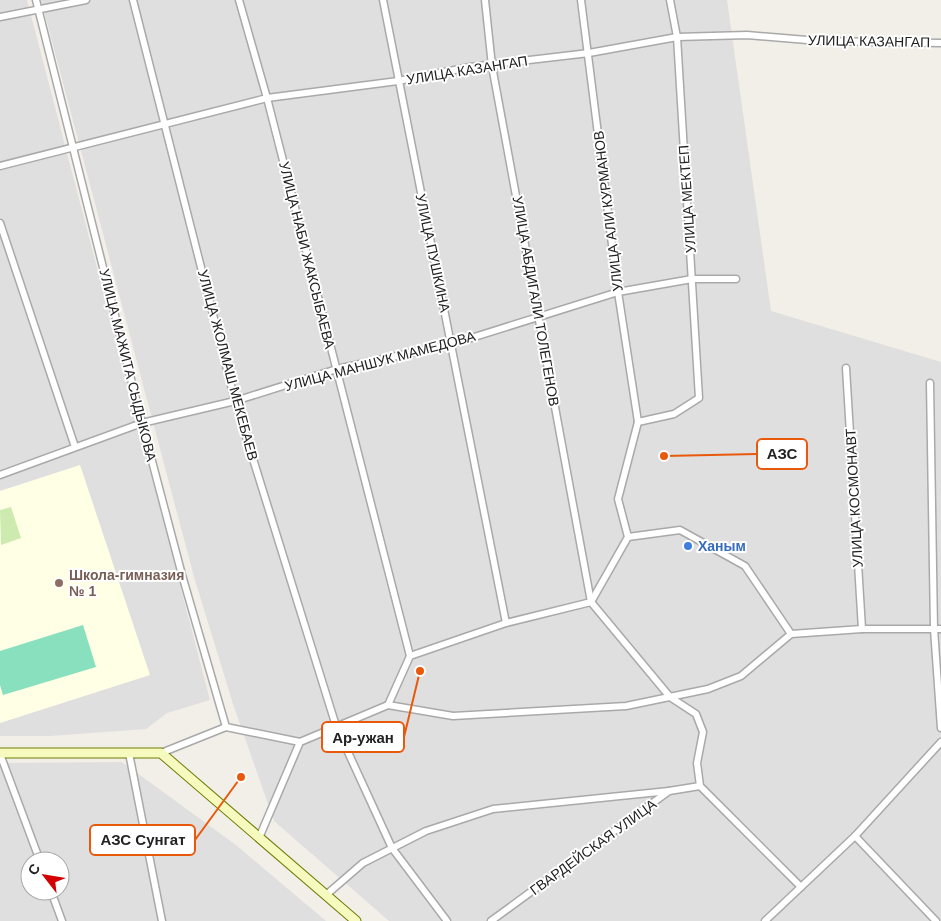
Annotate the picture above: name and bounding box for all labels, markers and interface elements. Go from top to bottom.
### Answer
street label: УЛИЦА КАЗАНГАП [808,32,930,50]
street label: УЛИЦА КАЗАНГАП [405,53,529,87]
street label: УЛИЦА АЛИ КУРМАНОВ [590,130,626,292]
street label: УЛИЦА МЕКТЕП [675,144,699,254]
street label: УЛИЦА НАБИ ЖАКСЫБАЕВА [276,160,338,351]
street label: УЛИЦА ПУШКИНА [413,192,454,314]
street label: УЛИЦА АБДИГАЛИ ТОЛЕГЕНОВ [510,195,562,407]
street label: УЛИЦА МАЖИТА СЫДЫКОВА [96,267,160,464]
street label: УЛИЦА ЖОЛМАШ МЕКЕБАЕВ [195,268,261,462]
street label: УЛИЦА МАНШУК МАМЕДОВА [283,328,478,394]
street label: УЛИЦА КОСМОНАВТ [842,428,866,568]
callout: АЗС [757,439,807,469]
text: АЗС [767,445,798,462]
place label: Ханым [698,538,746,554]
marker: Ханым [682,540,694,552]
place label: Школа-гимназия № 1 [69,567,184,599]
marker: Школа-гимназия № 1 [53,577,65,589]
callout: Ар-ужан [322,722,404,752]
text: Ар-ужан [332,729,394,746]
street label: ГВАРДЕЙСКАЯ УЛИЦА [526,795,660,898]
callout: АЗС Сунгат [90,825,195,855]
text: АЗС Сунгат [100,831,186,848]
north arrow [20,851,70,901]
text: С [24,861,43,878]

